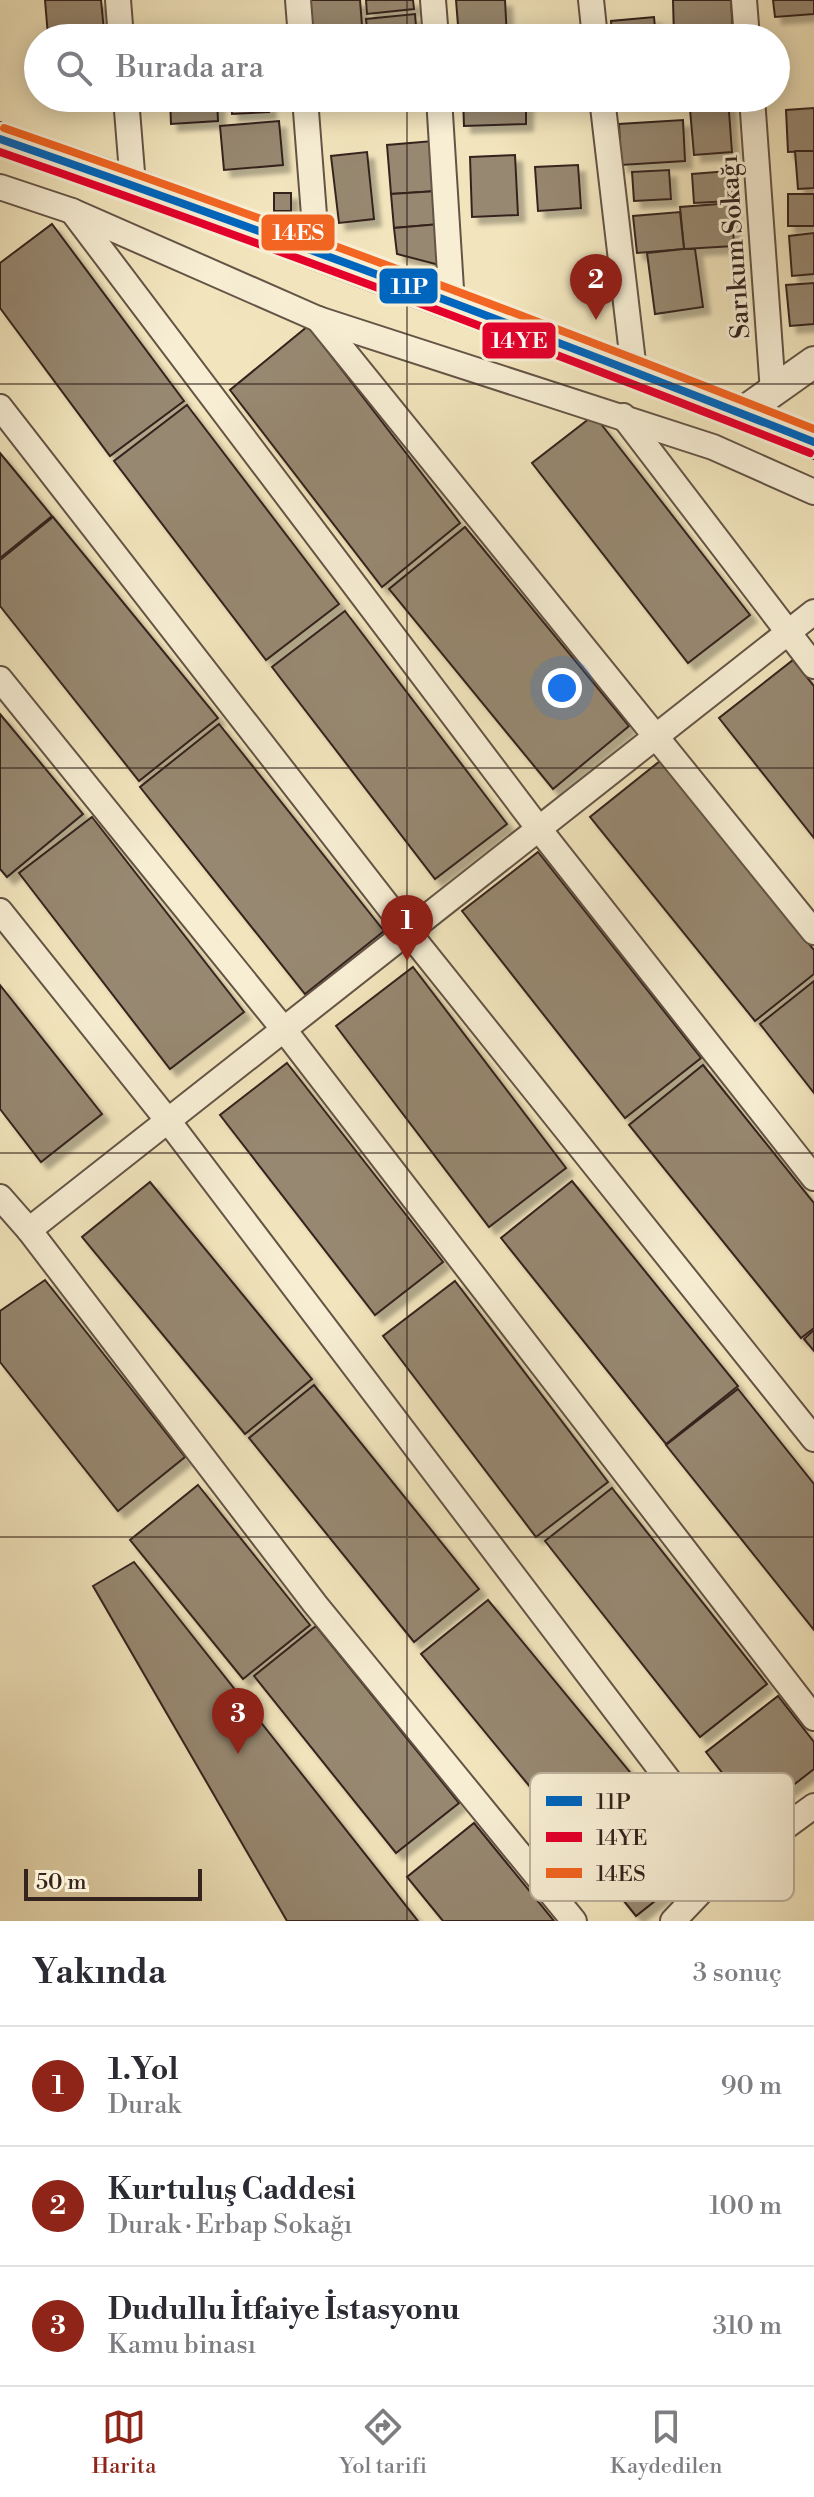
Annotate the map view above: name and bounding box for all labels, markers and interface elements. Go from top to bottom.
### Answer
search box [24,24,790,112]
icon: search [52,46,96,90]
text: Burada ara [116,49,264,87]
street label: Sarıkum Sokağı [713,154,757,340]
line badge: 14ES [260,213,336,252]
text: 14ES [272,220,324,247]
pin: 2 [570,254,622,320]
line badge: 11P [378,267,439,305]
text: 11P [390,274,428,301]
line badge: 14YE [481,321,557,360]
text: 14YE [491,328,547,355]
your location [542,668,582,708]
pin: 1 [381,895,433,961]
pin: 3 [212,1688,264,1754]
legend [530,1773,794,1901]
text: 11P [596,1789,631,1816]
text: 14YE [596,1825,647,1852]
text: 14ES [596,1861,646,1888]
scale bar [24,1865,202,1901]
text: 50 m [36,1869,87,1896]
text: Yakında [32,1952,166,1994]
text: 3 sonuç [693,1957,782,1989]
text: 1.Yol [108,2051,178,2089]
text: 1 [52,2070,64,2102]
text: 90 m [721,2070,782,2102]
text: Durak [108,2089,181,2121]
text: Kurtuluş Caddesi [108,2171,356,2209]
text: 2 [50,2190,66,2222]
text: 100 m [709,2190,782,2222]
text: Durak · Erbap Sokağı [108,2209,352,2241]
text: Dudullu İtfaiye İstasyonu [108,2291,460,2329]
text: 3 [50,2310,66,2342]
text: 310 m [713,2310,782,2342]
text: Kamu binası [108,2329,256,2361]
tab: Harita [92,2405,156,2480]
tab: Yol tarifi [340,2405,427,2480]
tab: Kaydedilen [610,2405,722,2480]

